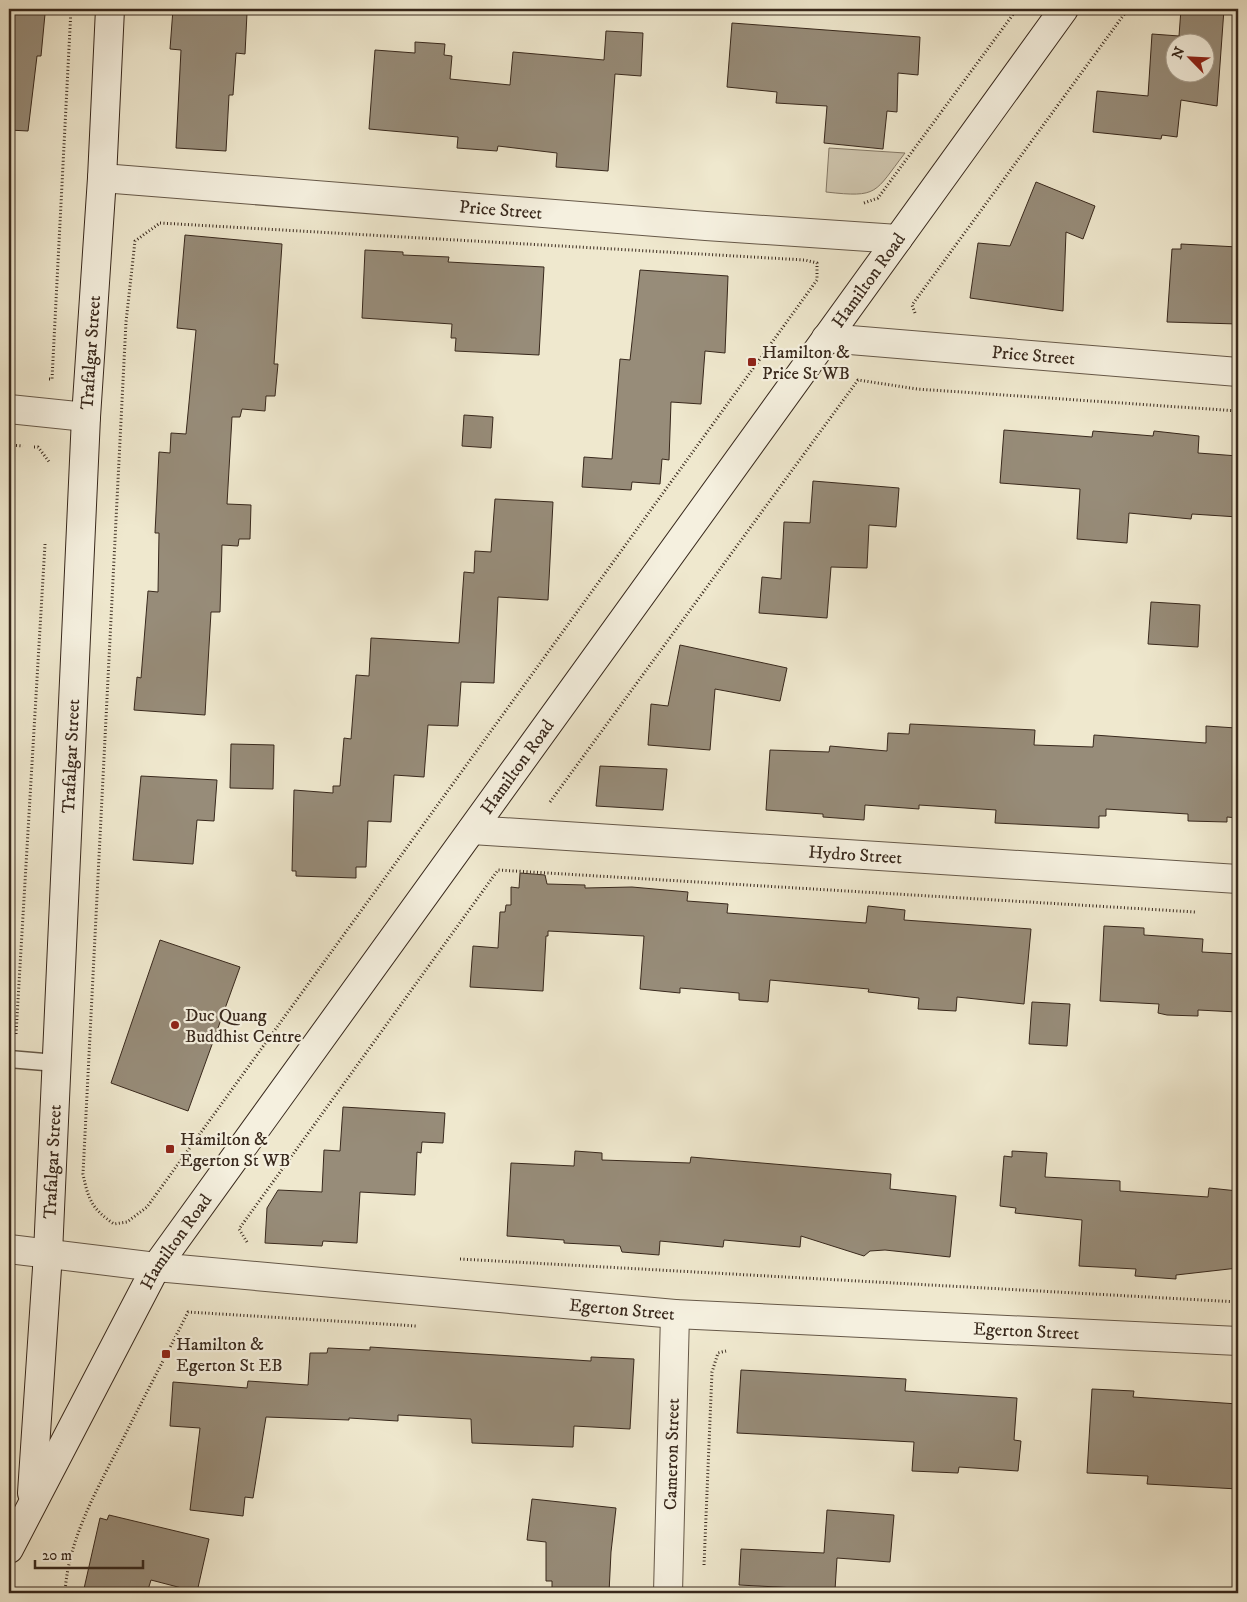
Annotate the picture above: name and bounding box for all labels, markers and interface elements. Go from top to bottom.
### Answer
north arrow [1164,32,1214,82]
text: N [1168,44,1190,62]
street label: Price Street [458,196,543,225]
street label: Hamilton Road [828,229,911,332]
street label: Trafalgar Street [77,295,106,410]
place label: Hamilton & Price St WB [762,342,850,385]
street label: Price Street [991,342,1076,371]
marker: Hamilton & Price St WB [746,356,758,368]
street label: Trafalgar Street [58,698,85,814]
street label: Hamilton Road [476,716,559,819]
street label: Hydro Street [808,842,903,870]
place label: Duc Quang Buddhist Centre [185,1005,301,1048]
marker: Duc Quang Buddhist Centre [169,1019,181,1031]
street label: Trafalgar Street [40,1104,67,1219]
place label: Hamilton & Egerton St WB [180,1129,290,1172]
marker: Hamilton & Egerton St WB [164,1143,176,1155]
street label: Hamilton Road [136,1190,217,1294]
street label: Egerton Street [568,1294,676,1326]
street label: Egerton Street [973,1318,1080,1345]
place label: Hamilton & Egerton St EB [176,1334,283,1377]
marker: Hamilton & Egerton St EB [160,1348,172,1360]
street label: Cameron Street [660,1398,685,1510]
scale bar [35,1537,142,1569]
text: 20 m [42,1546,72,1565]

